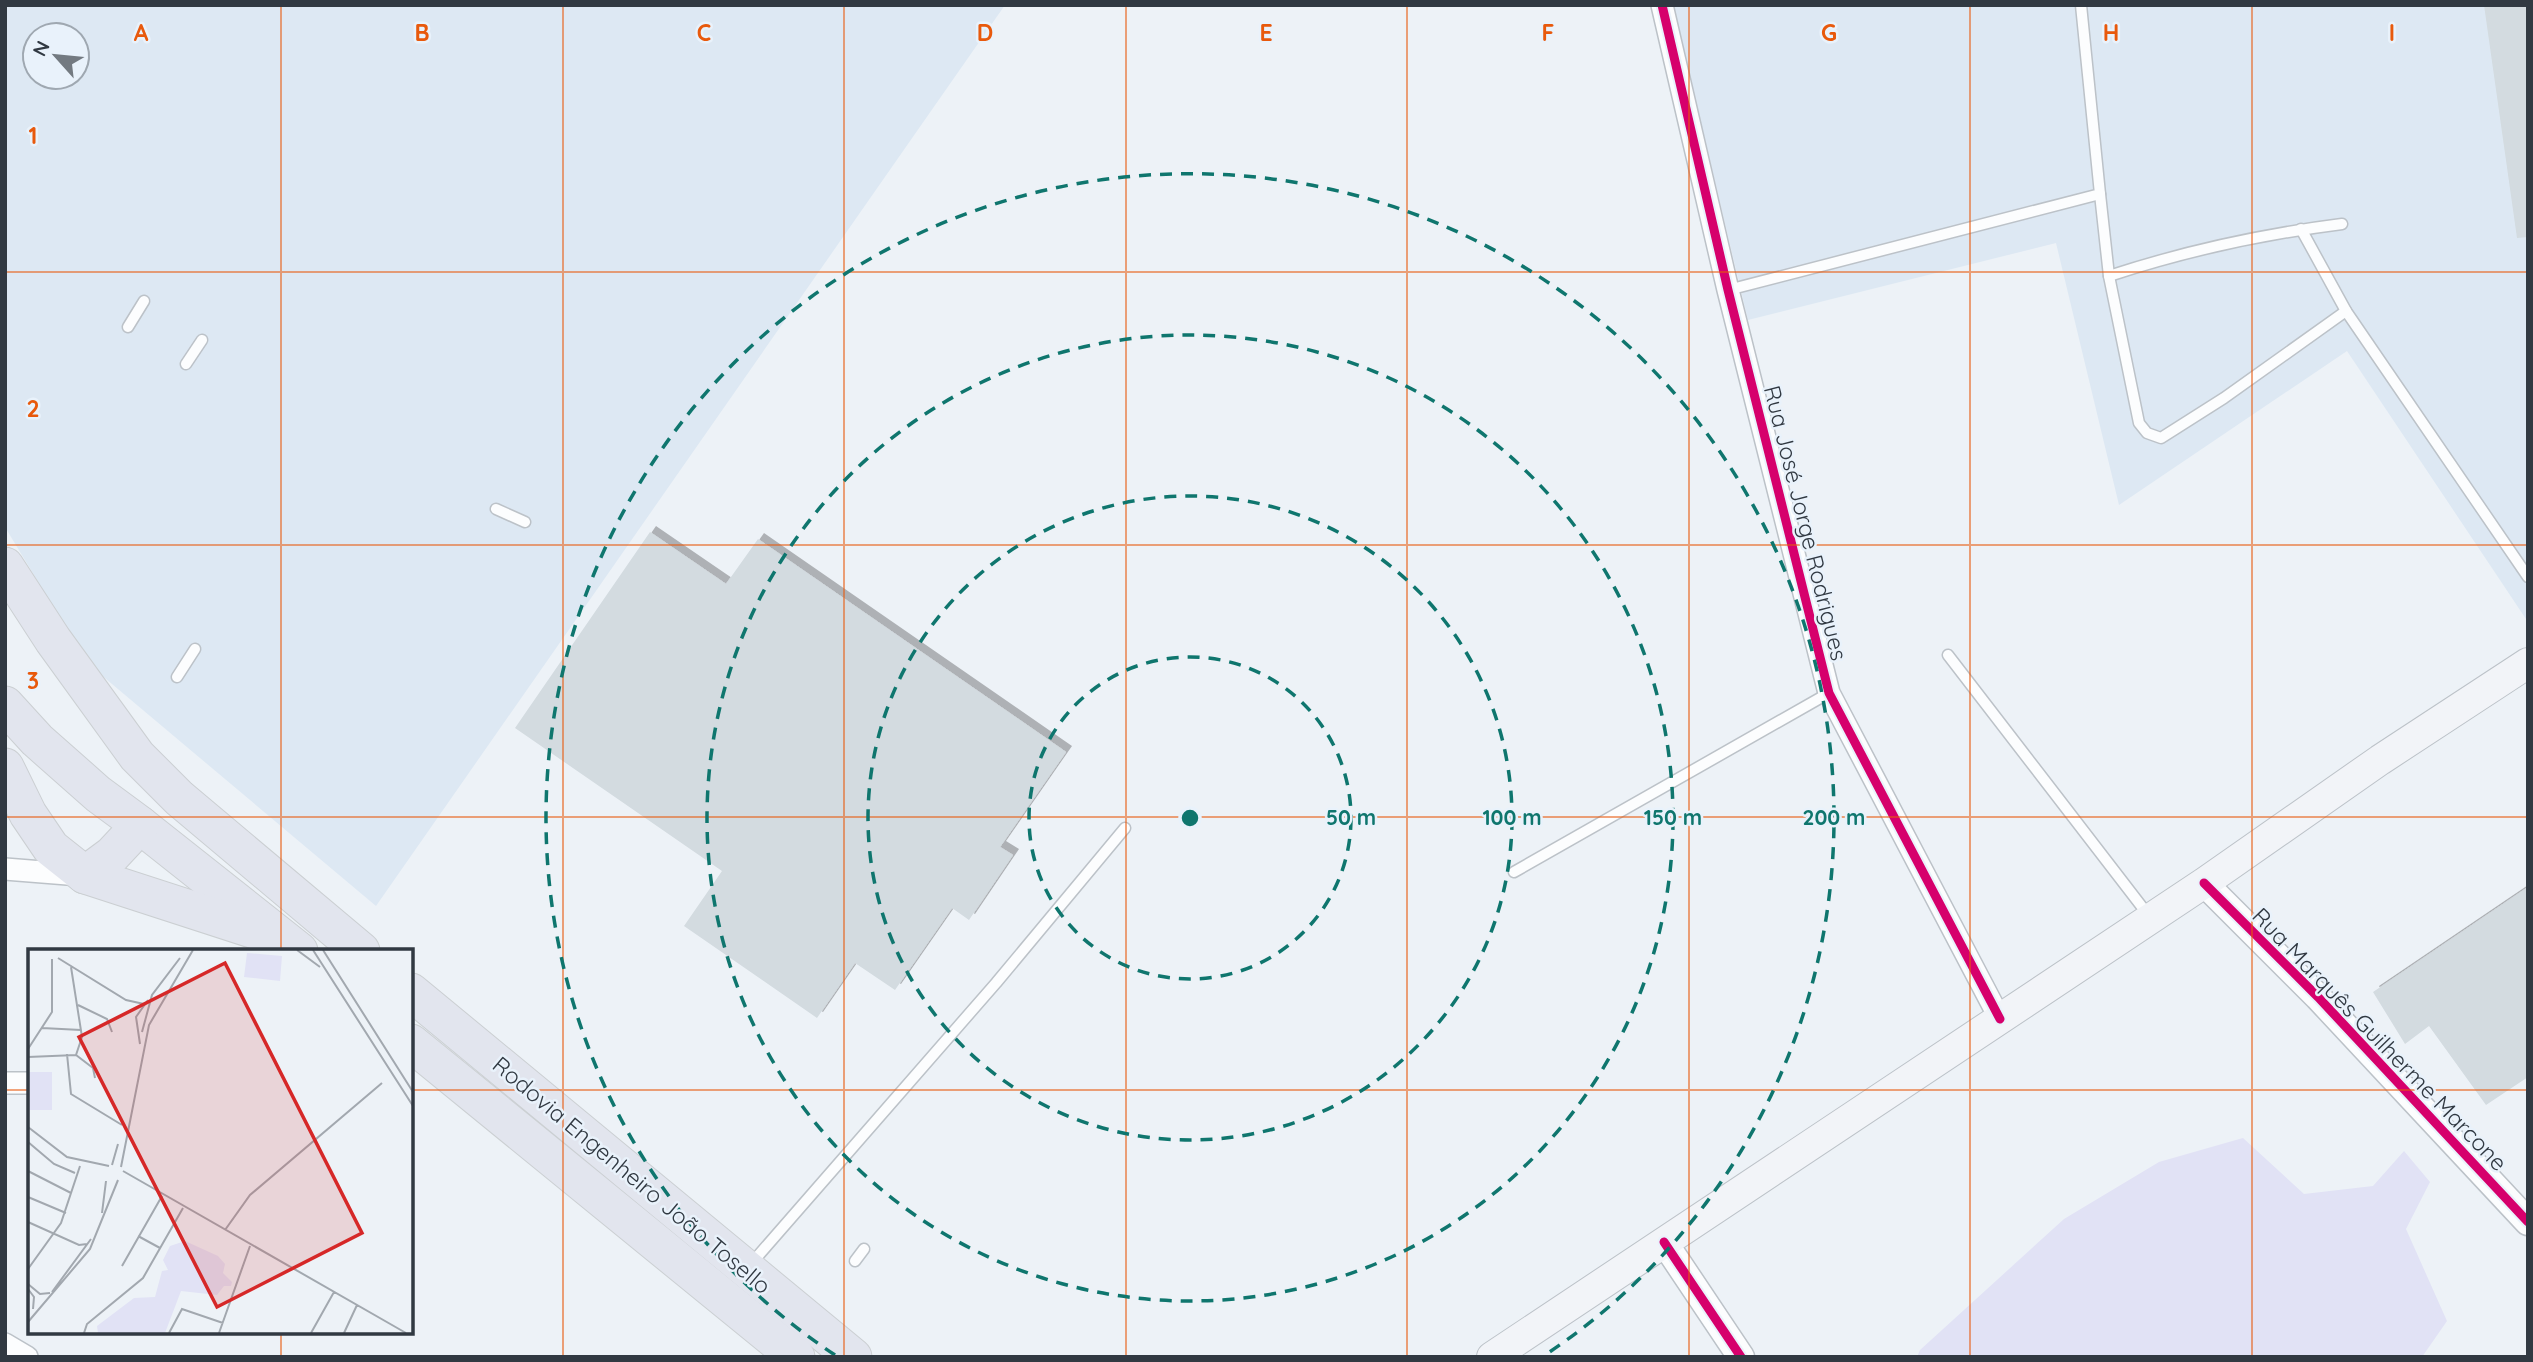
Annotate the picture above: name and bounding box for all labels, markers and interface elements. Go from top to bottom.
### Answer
text: A [134,18,149,47]
text: B [414,18,430,47]
text: C [697,18,711,47]
text: D [977,18,993,47]
text: E [1259,18,1273,47]
text: F [1542,18,1554,47]
text: G [1821,18,1837,47]
text: H [2103,18,2119,47]
text: I [2389,18,2395,47]
north arrow [21,21,91,91]
text: N [27,37,55,60]
text: 1 [29,121,37,150]
street label: Rua José Jorge Rodrigues [1758,383,1854,663]
text: 2 [26,394,40,423]
text: 3 [27,666,39,695]
text: 50 m [1326,804,1376,830]
text: 100 m [1482,804,1542,830]
text: 150 m [1644,804,1702,830]
text: 200 m [1803,804,1865,830]
centre of rings [1178,806,1202,830]
street label: Rua Marquês Guilherme Marcone [2246,901,2514,1177]
inset map [28,949,413,1334]
street label: Rodovia Engenheiro João Tosello [487,1050,777,1300]

